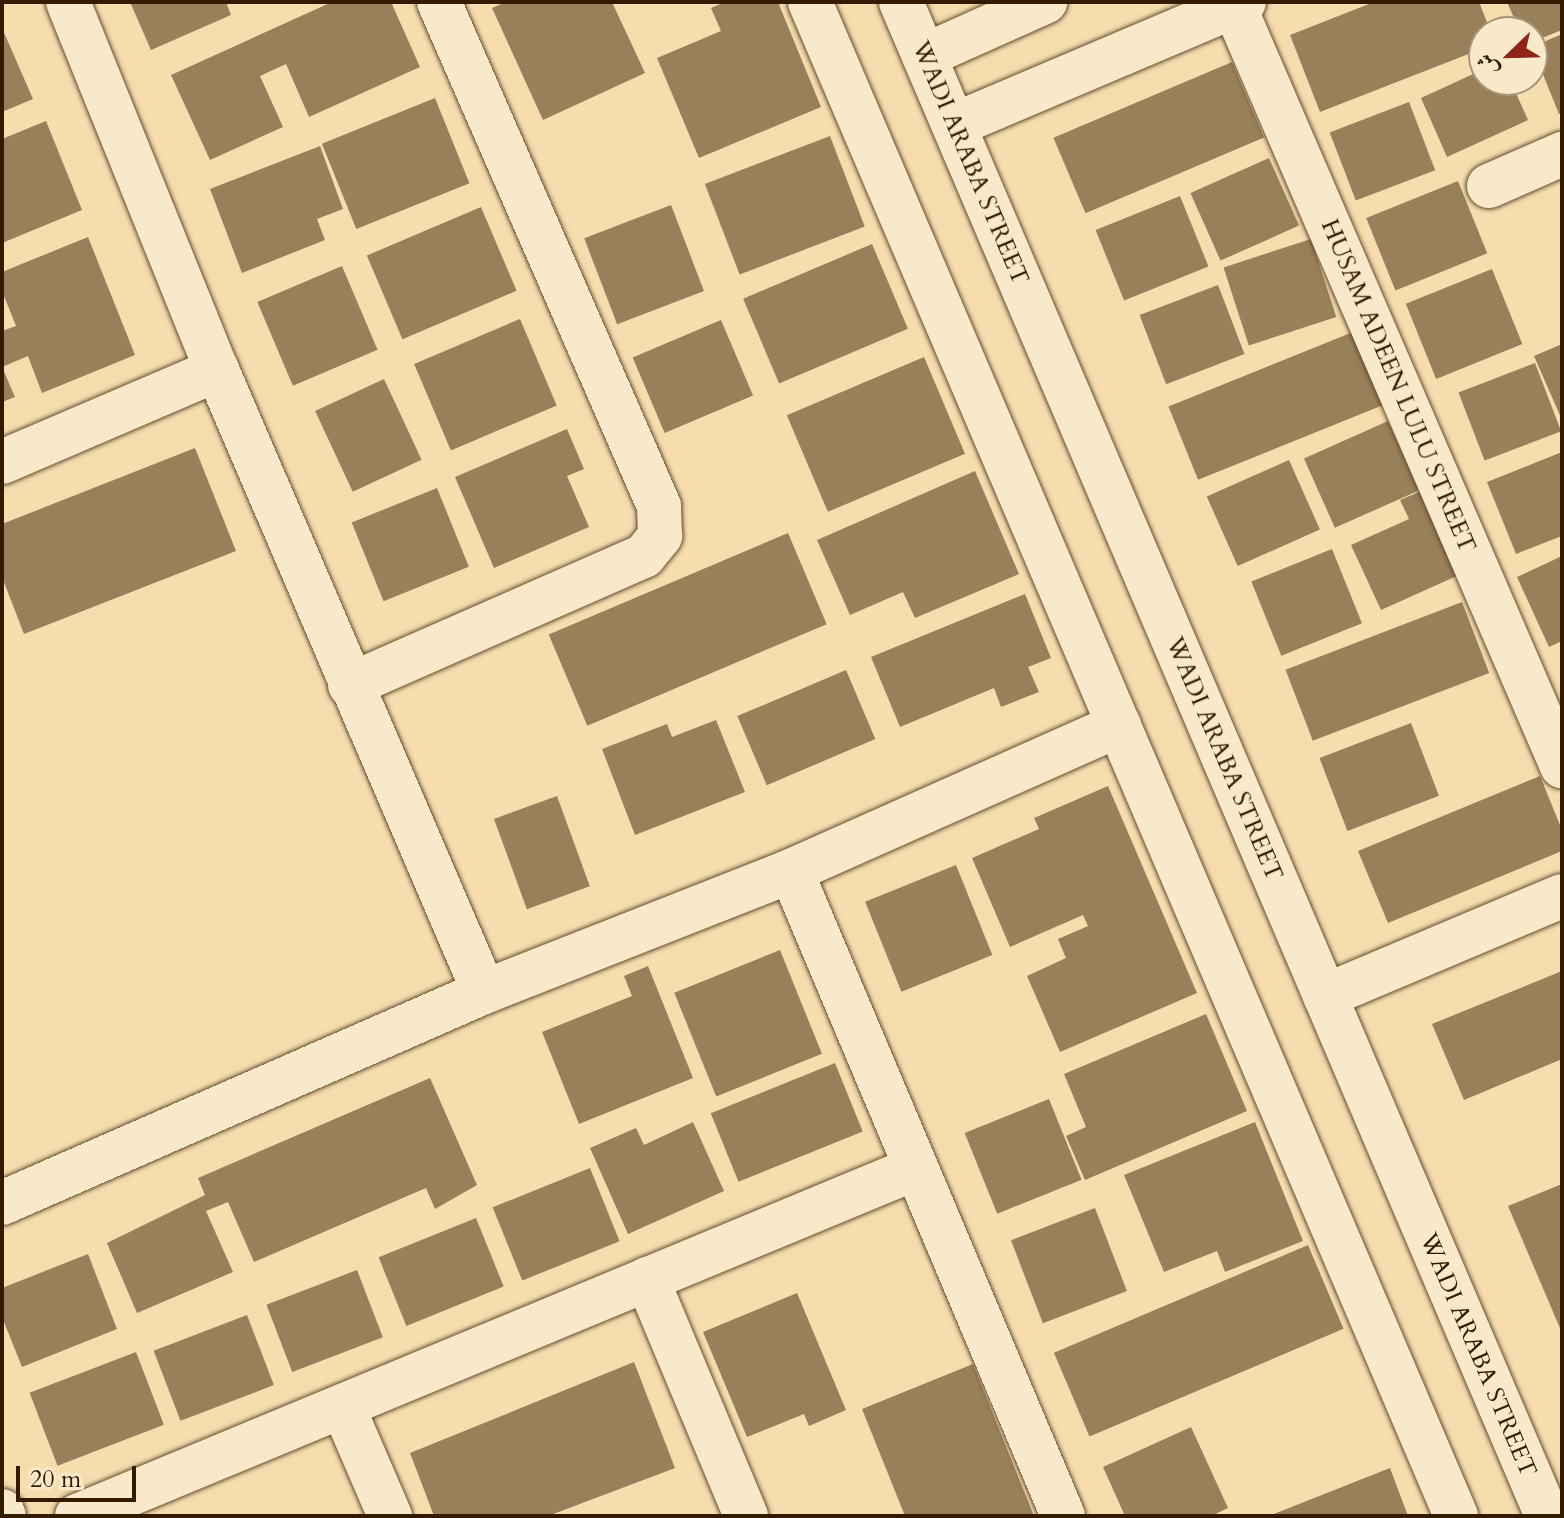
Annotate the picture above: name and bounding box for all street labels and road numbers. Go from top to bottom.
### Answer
street label: WADI ARABA STREET [906,37,1034,289]
street label: HUSAM ADEEN LULU STREET [1315,215,1481,557]
street label: WADI ARABA STREET [1160,633,1288,885]
street label: WADI ARABA STREET [1414,1229,1542,1481]

